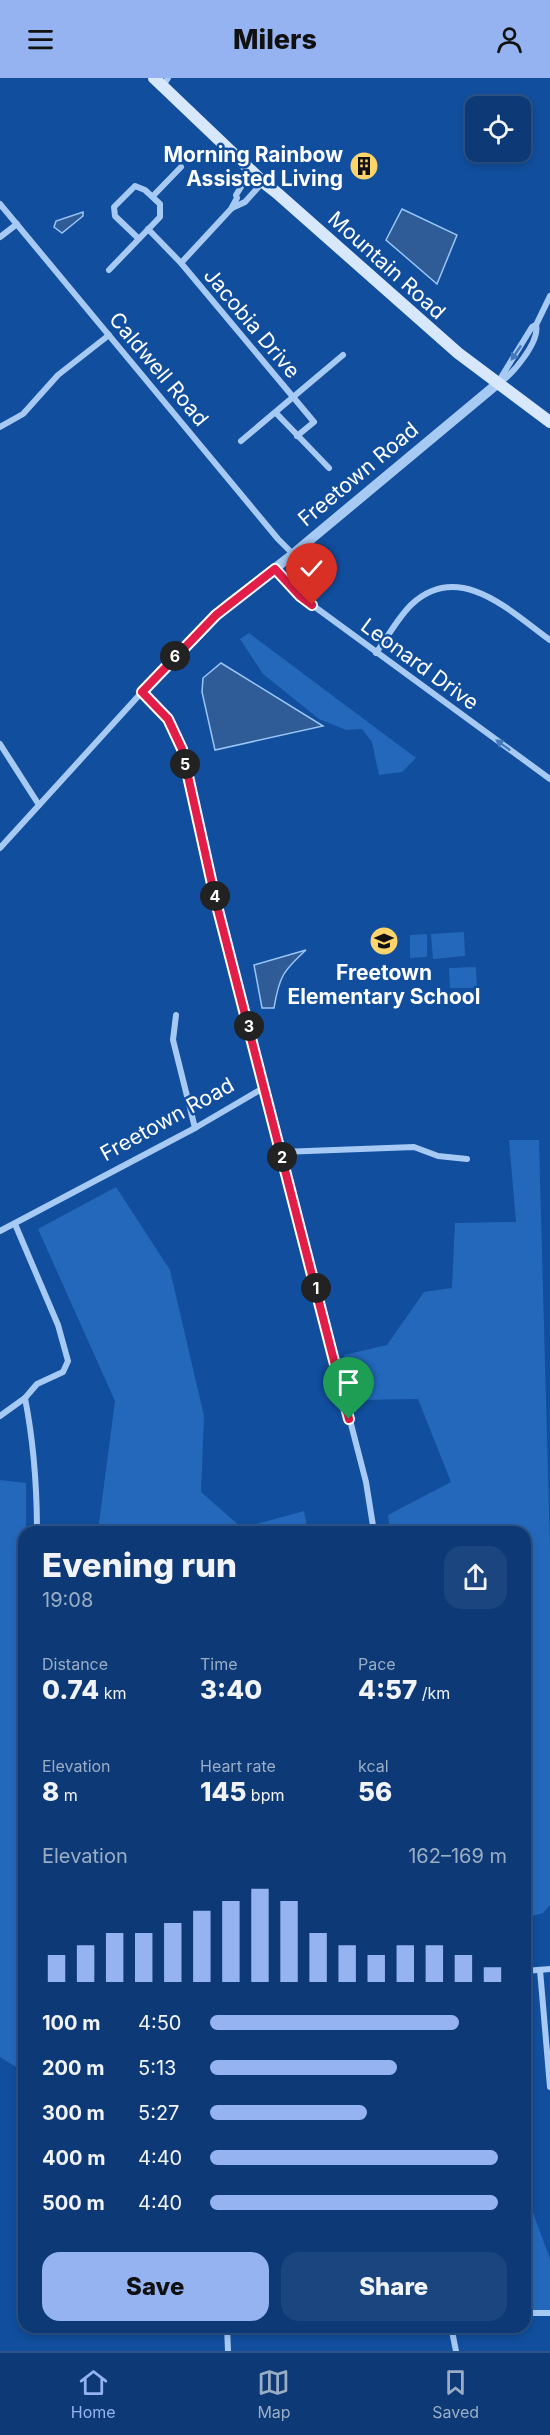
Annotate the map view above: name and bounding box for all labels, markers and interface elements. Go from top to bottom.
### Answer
icon: menu [24,23,57,56]
text: Milers [233,23,317,56]
icon: person [493,23,526,56]
map controls [465,96,531,162]
button: locate [465,96,531,162]
place label: Morning Rainbow Assisted Living [163,142,343,191]
building icon: Morning Rainbow Assisted Living [348,150,380,182]
street label: Mountain Road [323,206,451,324]
street label: Jacobia Drive [199,263,305,383]
street label: Caldwell Road [104,307,214,431]
one-way arrow [510,345,522,361]
street label: Freetown Road [293,417,423,531]
pin [286,543,337,605]
icon: check [295,552,328,585]
street label: Leonard Drive [356,613,484,715]
pin: 6 [160,641,190,671]
text: 6 [170,646,180,666]
one-way arrow [495,739,510,751]
pin: 5 [170,749,200,779]
text: 5 [180,754,190,774]
pin: 4 [200,881,230,911]
text: 4 [210,886,220,906]
school or university icon: Freetown Elementary School [368,925,400,957]
place label: Freetown Elementary School [288,960,480,1009]
pin: 3 [234,1011,264,1041]
text: 3 [244,1016,254,1036]
street label: Freetown Road [96,1072,238,1166]
pin: 2 [267,1142,297,1172]
text: 2 [277,1147,287,1167]
pin: 1 [301,1273,331,1303]
text: 1 [313,1278,319,1298]
pin [323,1357,374,1419]
icon: arrive [332,1366,365,1399]
text: Evening run [42,1545,237,1585]
button: share [444,1546,507,1609]
text: 19:08 [42,1588,93,1612]
text: Distance [42,1654,108,1674]
text: Time [200,1654,238,1674]
text: Pace [358,1654,396,1674]
text: 0.74 [42,1674,99,1705]
text: 3:40 [200,1674,262,1705]
text: 4:57 [358,1674,417,1705]
text: km [99,1683,127,1703]
text: /km [417,1683,450,1703]
text: Elevation [42,1756,111,1776]
text: Heart rate [200,1756,276,1776]
text: kcal [358,1756,389,1776]
text: 8 [42,1776,59,1807]
text: 145 [200,1776,246,1807]
text: 56 [358,1776,392,1807]
text: m [59,1785,78,1805]
text: bpm [246,1785,284,1805]
text: Elevation [42,1844,128,1868]
text: 162–169 m [408,1844,507,1868]
text: 100 m [42,2011,101,2035]
text: 4:50 [138,2011,181,2035]
text: 200 m [42,2056,105,2080]
text: 5:13 [138,2056,176,2080]
text: 300 m [42,2101,105,2125]
text: 5:27 [138,2101,179,2125]
text: 400 m [42,2146,106,2170]
text: 4:40 [138,2146,182,2170]
text: 500 m [42,2191,105,2215]
text: 4:40 [138,2191,182,2215]
button: Save [42,2252,269,2321]
button: Share [281,2252,507,2321]
tab: Home [71,2366,116,2422]
tab: Map [257,2366,291,2422]
tab: Saved [432,2366,479,2422]

